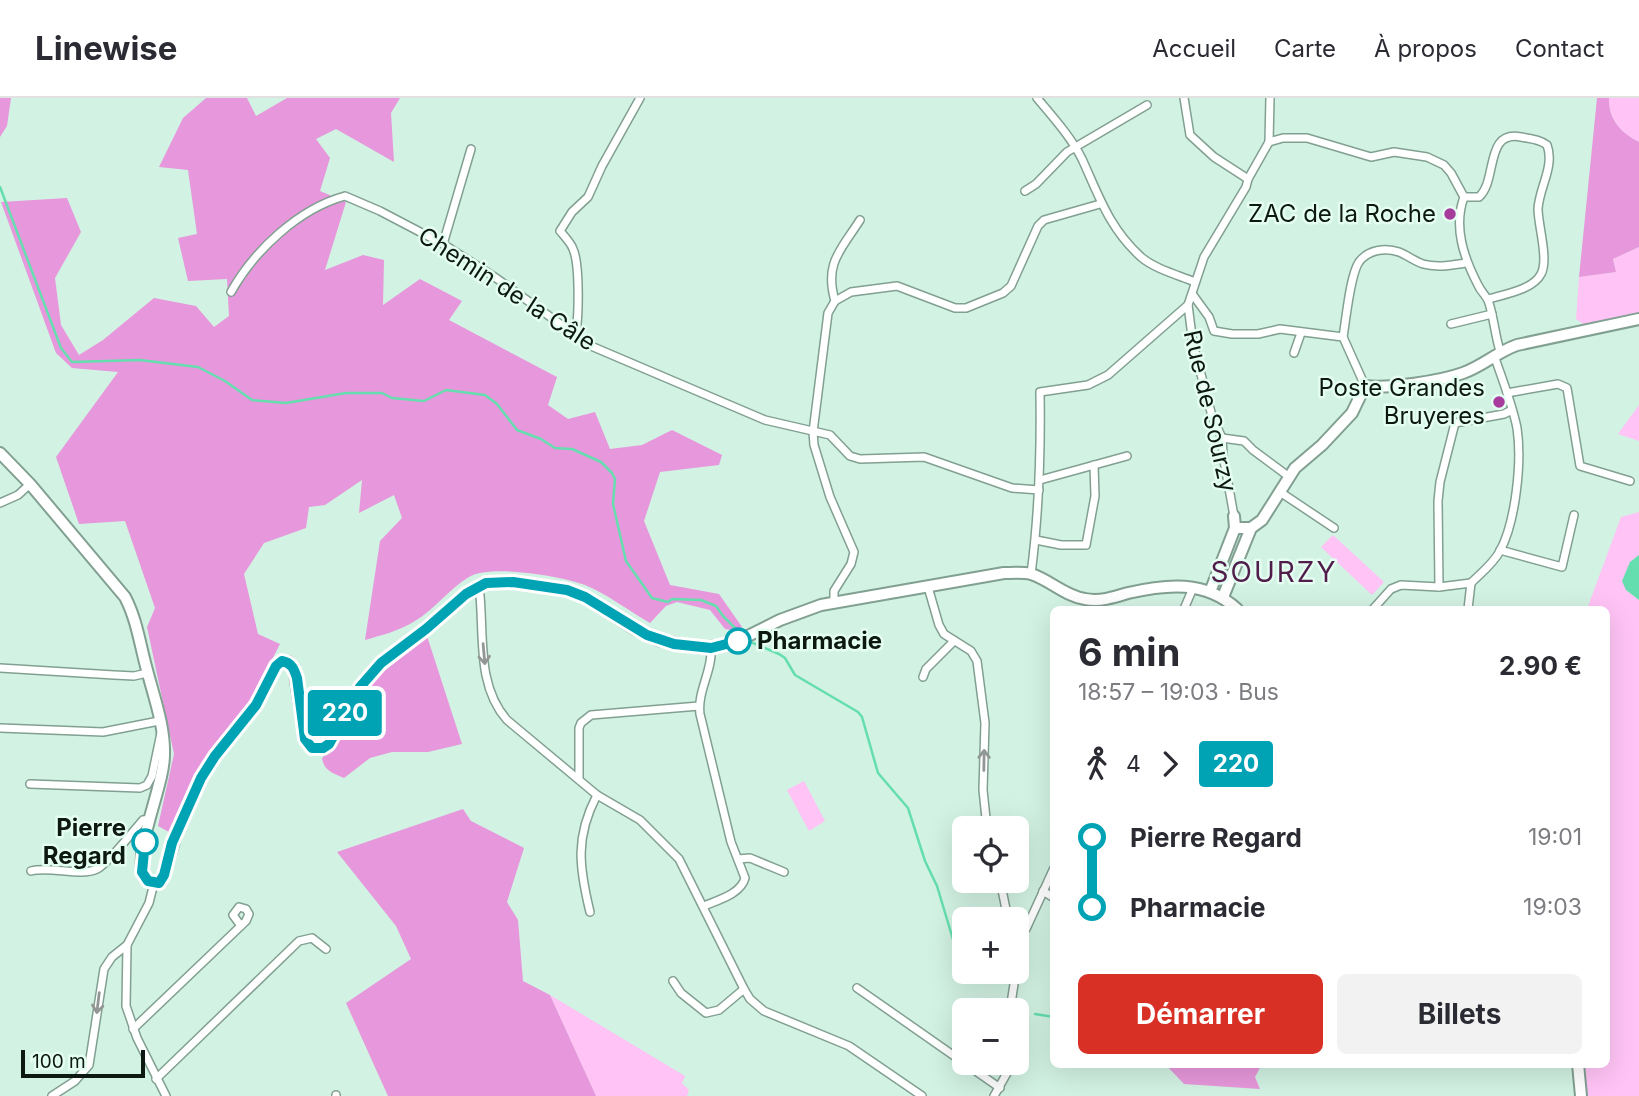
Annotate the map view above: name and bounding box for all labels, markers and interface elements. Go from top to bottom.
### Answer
text: Linewise [35,28,178,68]
text: Accueil [1152,34,1236,63]
text: Carte [1274,34,1336,63]
text: À propos [1374,34,1477,63]
text: Contact [1515,34,1604,63]
place label: ZAC de la Roche [1248,199,1436,228]
marker: ZAC de la Roche [1442,206,1458,222]
street label: Chemin de la Câle [413,220,601,357]
street label: Rue de Sourzy [1178,327,1243,495]
place label: Poste Grandes Bruyeres [1318,373,1485,430]
marker: Poste Grandes Bruyeres [1491,394,1507,410]
district label: SOURZY [1211,555,1337,589]
place label: Pharmacie [757,626,882,655]
marker: Pharmacie [725,628,751,654]
text: 6 min [1078,629,1180,675]
one-way arrow [478,643,491,665]
text: 2.90 € [1499,650,1582,681]
text: 18:57 – 19:03 · Bus [1078,678,1279,706]
line badge: 220 [305,690,385,736]
text: 220 [322,698,368,727]
icon: walk [1078,745,1116,783]
icon: forward [1151,745,1189,783]
one-way arrow [977,749,991,772]
text: 220 [1213,749,1259,778]
text: 4 [1126,750,1141,778]
place label: Pierre Regard [43,813,126,870]
map controls [952,816,1029,1075]
button: locate [952,816,1029,893]
text: Pierre Regard [1130,822,1302,853]
text: 19:01 [1528,823,1582,851]
marker: Pierre Regard [132,829,158,855]
text: Pharmacie [1130,892,1266,923]
text: 19:03 [1523,893,1582,921]
button: + [952,907,1029,984]
button: Démarrer [1078,974,1323,1054]
button: Billets [1337,974,1582,1054]
one-way arrow [92,991,105,1014]
button: − [952,998,1029,1075]
scale bar [21,1047,145,1079]
text: 100 m [32,1050,86,1073]

